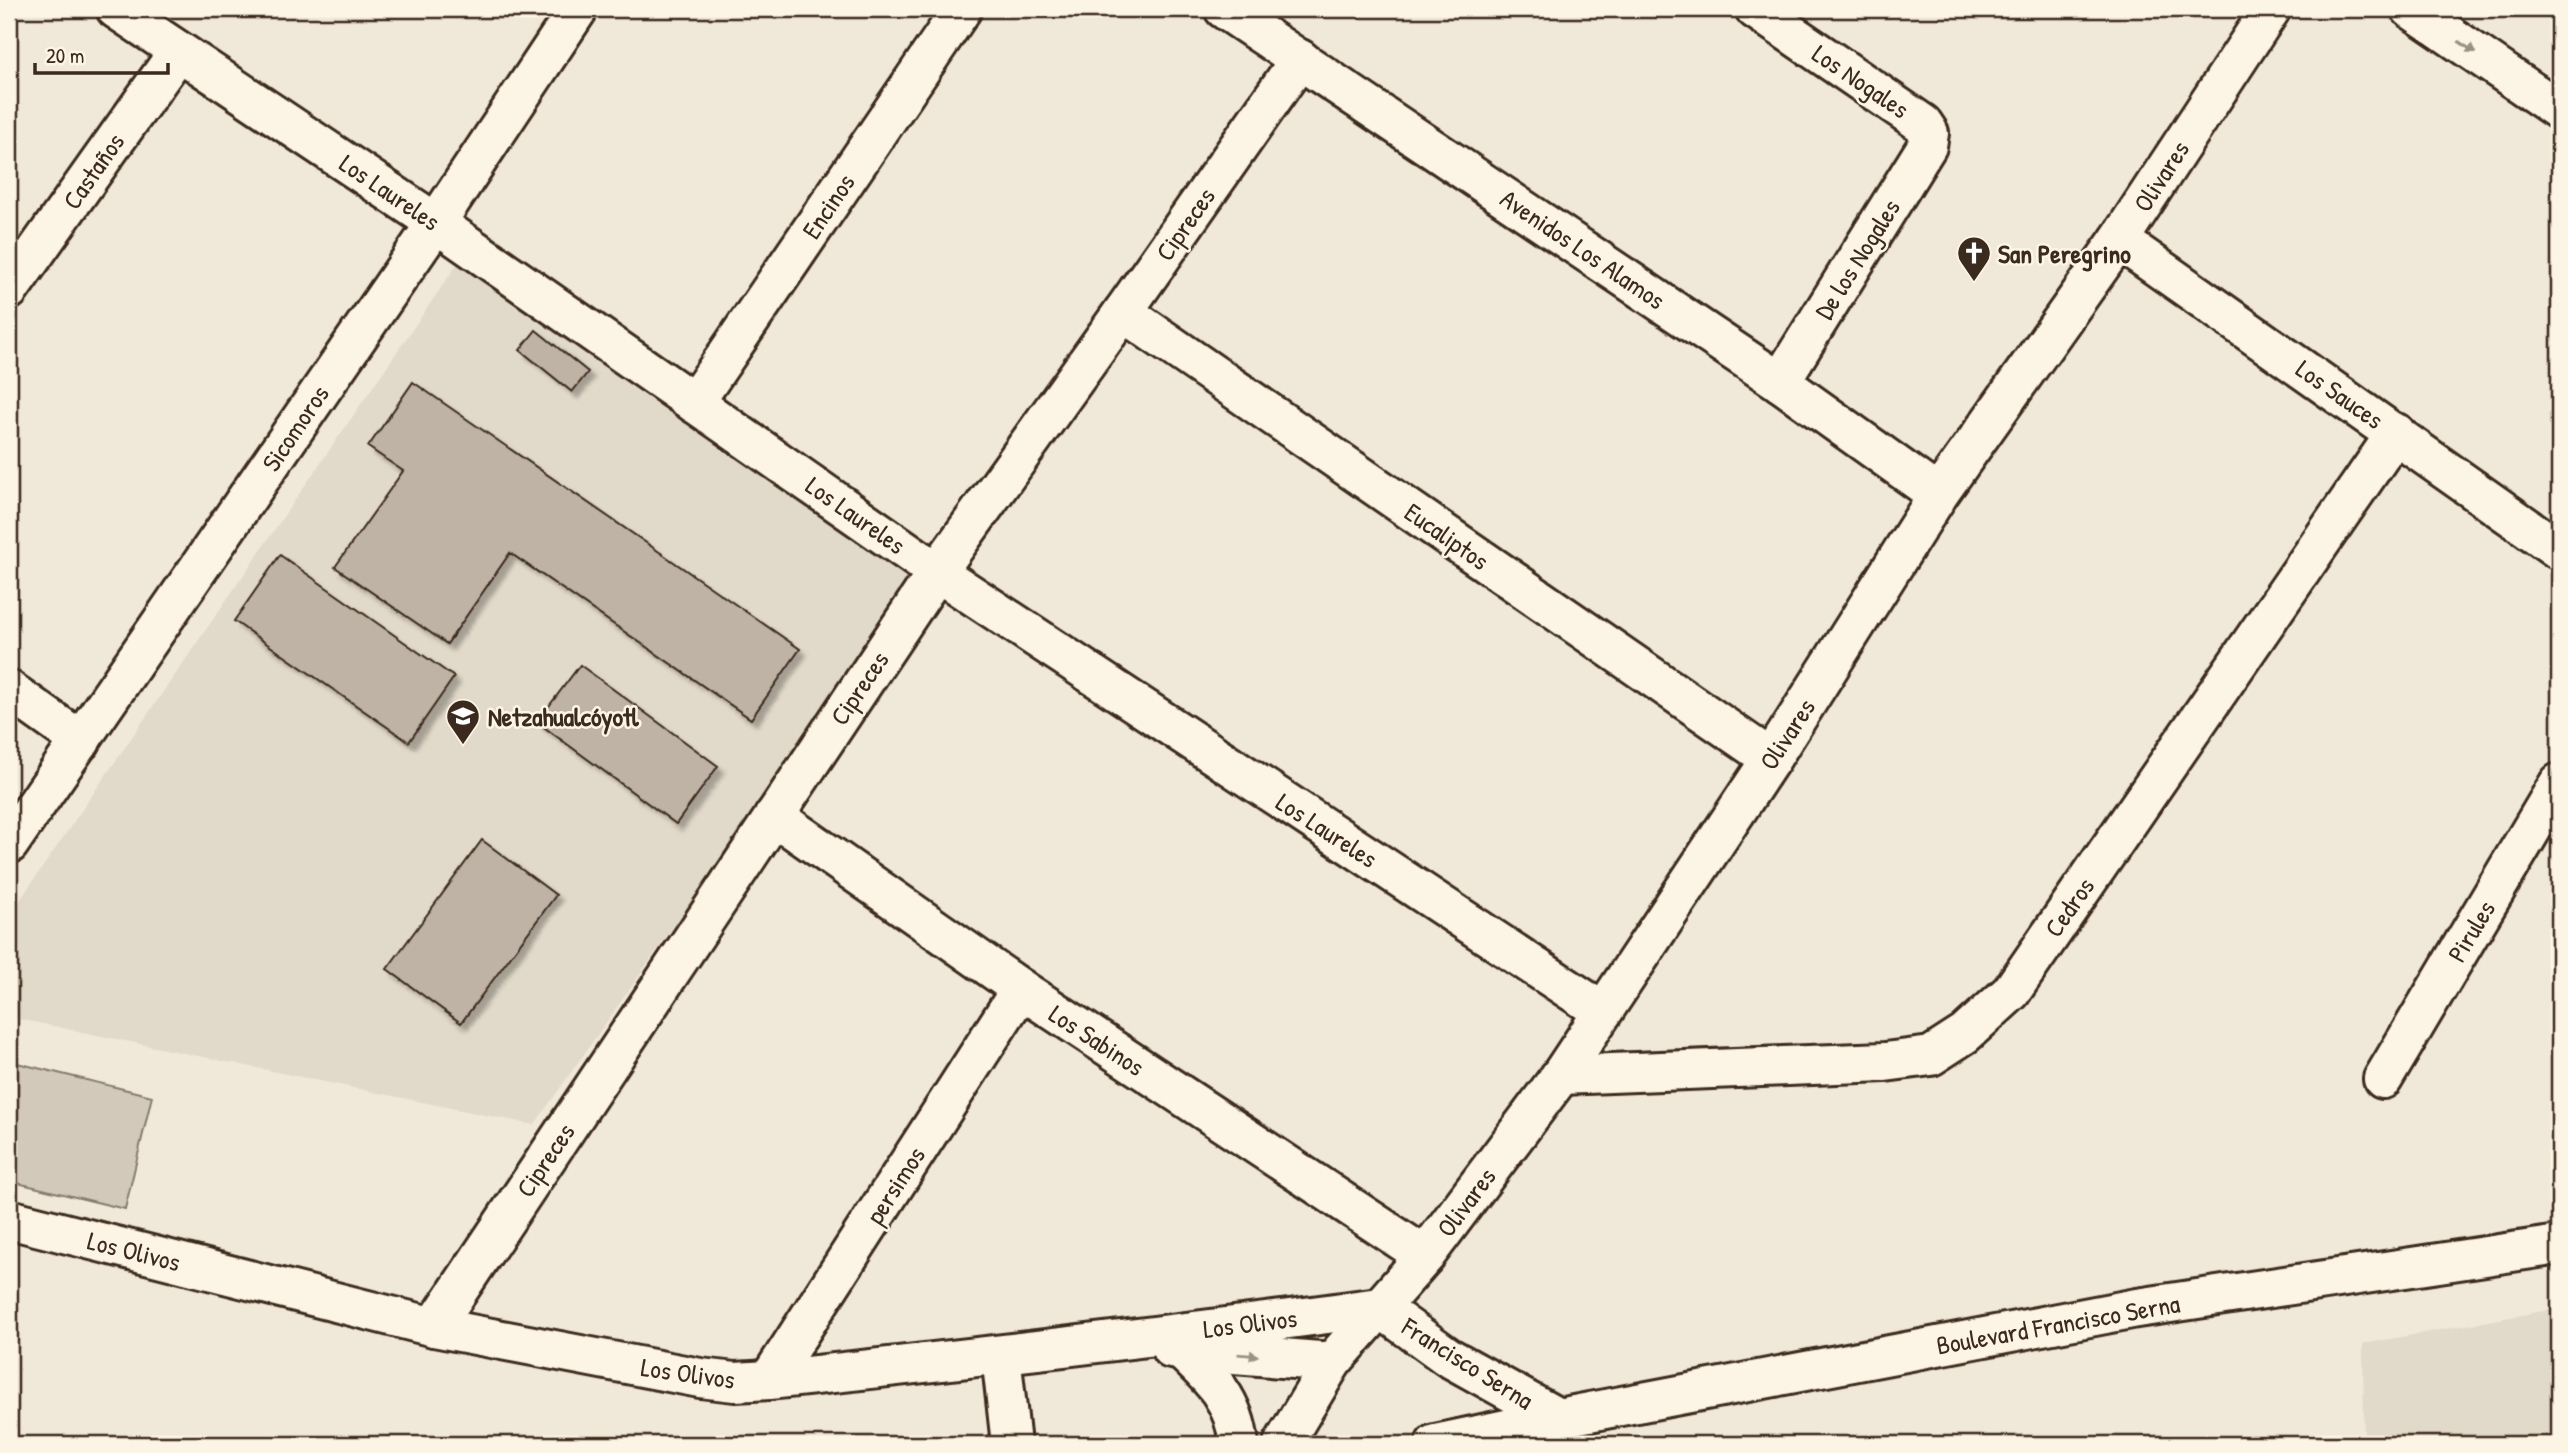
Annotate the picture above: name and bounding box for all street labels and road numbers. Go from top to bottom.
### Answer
street label: Los Nogales [1806,36,1916,126]
street label: Castaños [54,126,132,216]
street label: Olivares [2125,134,2197,218]
street label: Los Laureles [333,146,447,238]
street label: Encinos [794,167,862,245]
street label: Cipreces [1147,180,1223,268]
street label: Avenidos Los Alamos [1494,181,1672,317]
street label: De los Nogales [1806,192,1908,326]
street label: Los Sauces [2289,351,2391,437]
street label: Sicomoros [253,378,337,478]
street label: Los Laureles [799,468,913,562]
street label: Eucaliptos [1398,494,1496,578]
street label: Cipreces [822,644,896,732]
street label: Olivares [1751,692,1823,776]
street label: Los Laureles [1270,784,1384,876]
street label: Cedros [2036,870,2102,944]
street label: Pirules [2439,894,2503,968]
street label: Los Sabinos [1043,996,1151,1084]
street label: Cipreces [508,1116,582,1204]
street label: persimos [857,1140,933,1230]
street label: Olivares [1429,1160,1503,1244]
street label: Los Olivos [84,1223,184,1279]
street label: Boulevard Francisco Serna [1934,1285,2182,1363]
street label: Los Olivos [1201,1300,1299,1346]
street label: Francisco Serna [1395,1308,1540,1417]
street label: Los Olivos [639,1349,737,1397]

